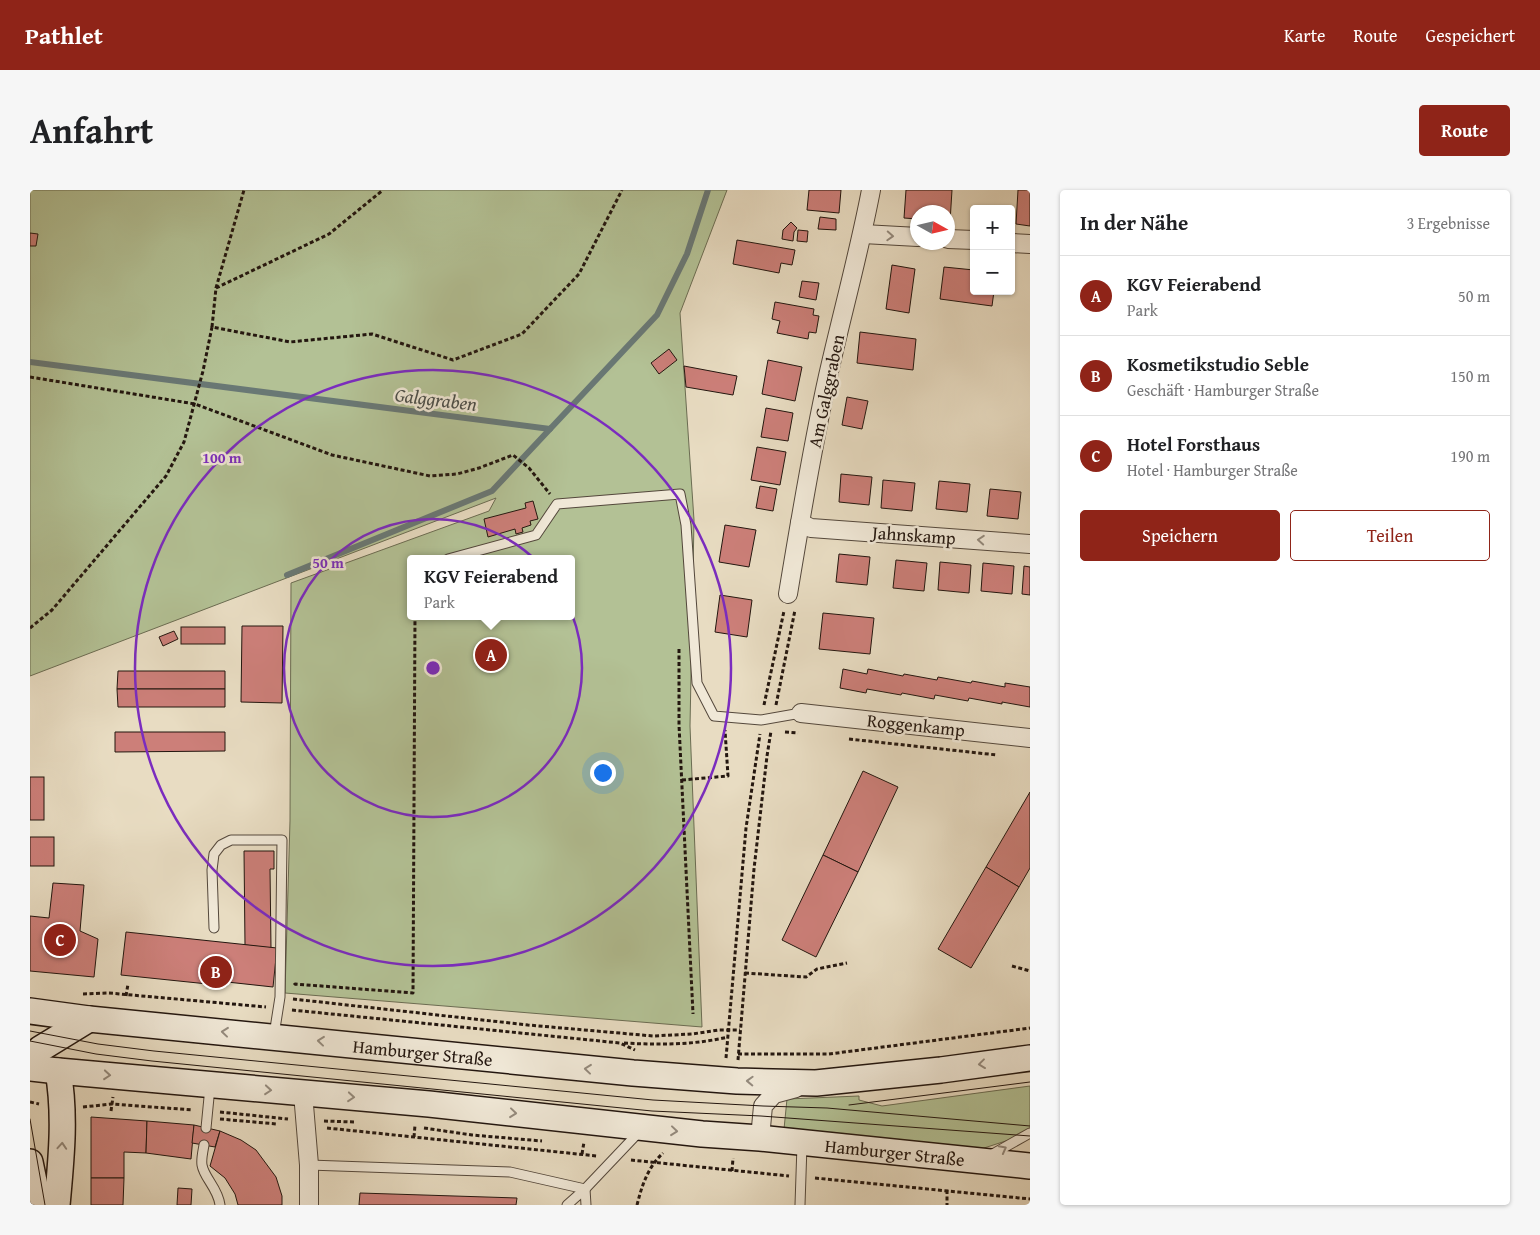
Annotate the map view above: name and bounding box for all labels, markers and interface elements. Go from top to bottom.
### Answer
text: Pathlet [25,18,103,53]
text: Karte [1284,22,1325,49]
text: Route [1353,22,1398,49]
text: Gespeichert [1426,22,1515,49]
text: Anfahrt [30,105,153,156]
button: Route [1419,105,1510,156]
north arrow [910,205,955,250]
map controls [970,205,1015,295]
button: + [970,205,1015,250]
text: In der Nähe [1080,207,1188,238]
text: 3 Ergebnisse [1407,211,1490,235]
one-way arrow [886,230,894,241]
button: − [970,250,1015,295]
text: KGV Feierabend [1127,270,1261,298]
text: A [1091,284,1101,308]
text: 50 m [1458,284,1490,308]
text: Park [1127,298,1158,322]
street label: Am Galggraben [801,332,851,450]
text: Kosmetikstudio Seble [1127,350,1309,378]
text: B [1091,364,1101,388]
text: 150 m [1450,364,1490,388]
text: Geschäft · Hamburger Straße [1127,378,1319,402]
water label: Galggraben [393,380,479,418]
text: Hotel Forsthaus [1127,430,1260,458]
text: C [1091,444,1101,468]
text: 190 m [1450,444,1490,468]
text: 100 m [202,447,242,468]
text: Hotel · Hamburger Straße [1127,458,1298,482]
button: Speichern [1080,510,1280,561]
button: Teilen [1290,510,1490,561]
street label: Jahnskamp [869,518,957,551]
one-way arrow [977,535,985,546]
text: 50 m [312,552,344,573]
popup [407,555,575,620]
text: KGV Feierabend [424,562,558,590]
text: Park [424,590,455,614]
pin: A [475,636,507,674]
centre of rings [424,659,442,677]
street label: Roggenkamp [866,706,966,744]
your location [590,760,616,786]
pin: C [44,921,76,959]
pin: B [200,953,232,991]
one-way arrow [221,1027,229,1038]
street label: Hamburger Straße [352,1032,494,1073]
one-way arrow [317,1036,325,1047]
one-way arrow [977,1059,986,1069]
one-way arrow [583,1064,591,1075]
one-way arrow [103,1070,111,1081]
one-way arrow [745,1076,753,1086]
one-way arrow [265,1084,273,1095]
one-way arrow [347,1091,355,1102]
one-way arrow [509,1107,517,1118]
one-way arrow [671,1125,679,1136]
street label: Hamburger Straße [824,1131,966,1173]
one-way arrow [56,1141,67,1149]
one-way arrow [998,1145,1007,1155]

